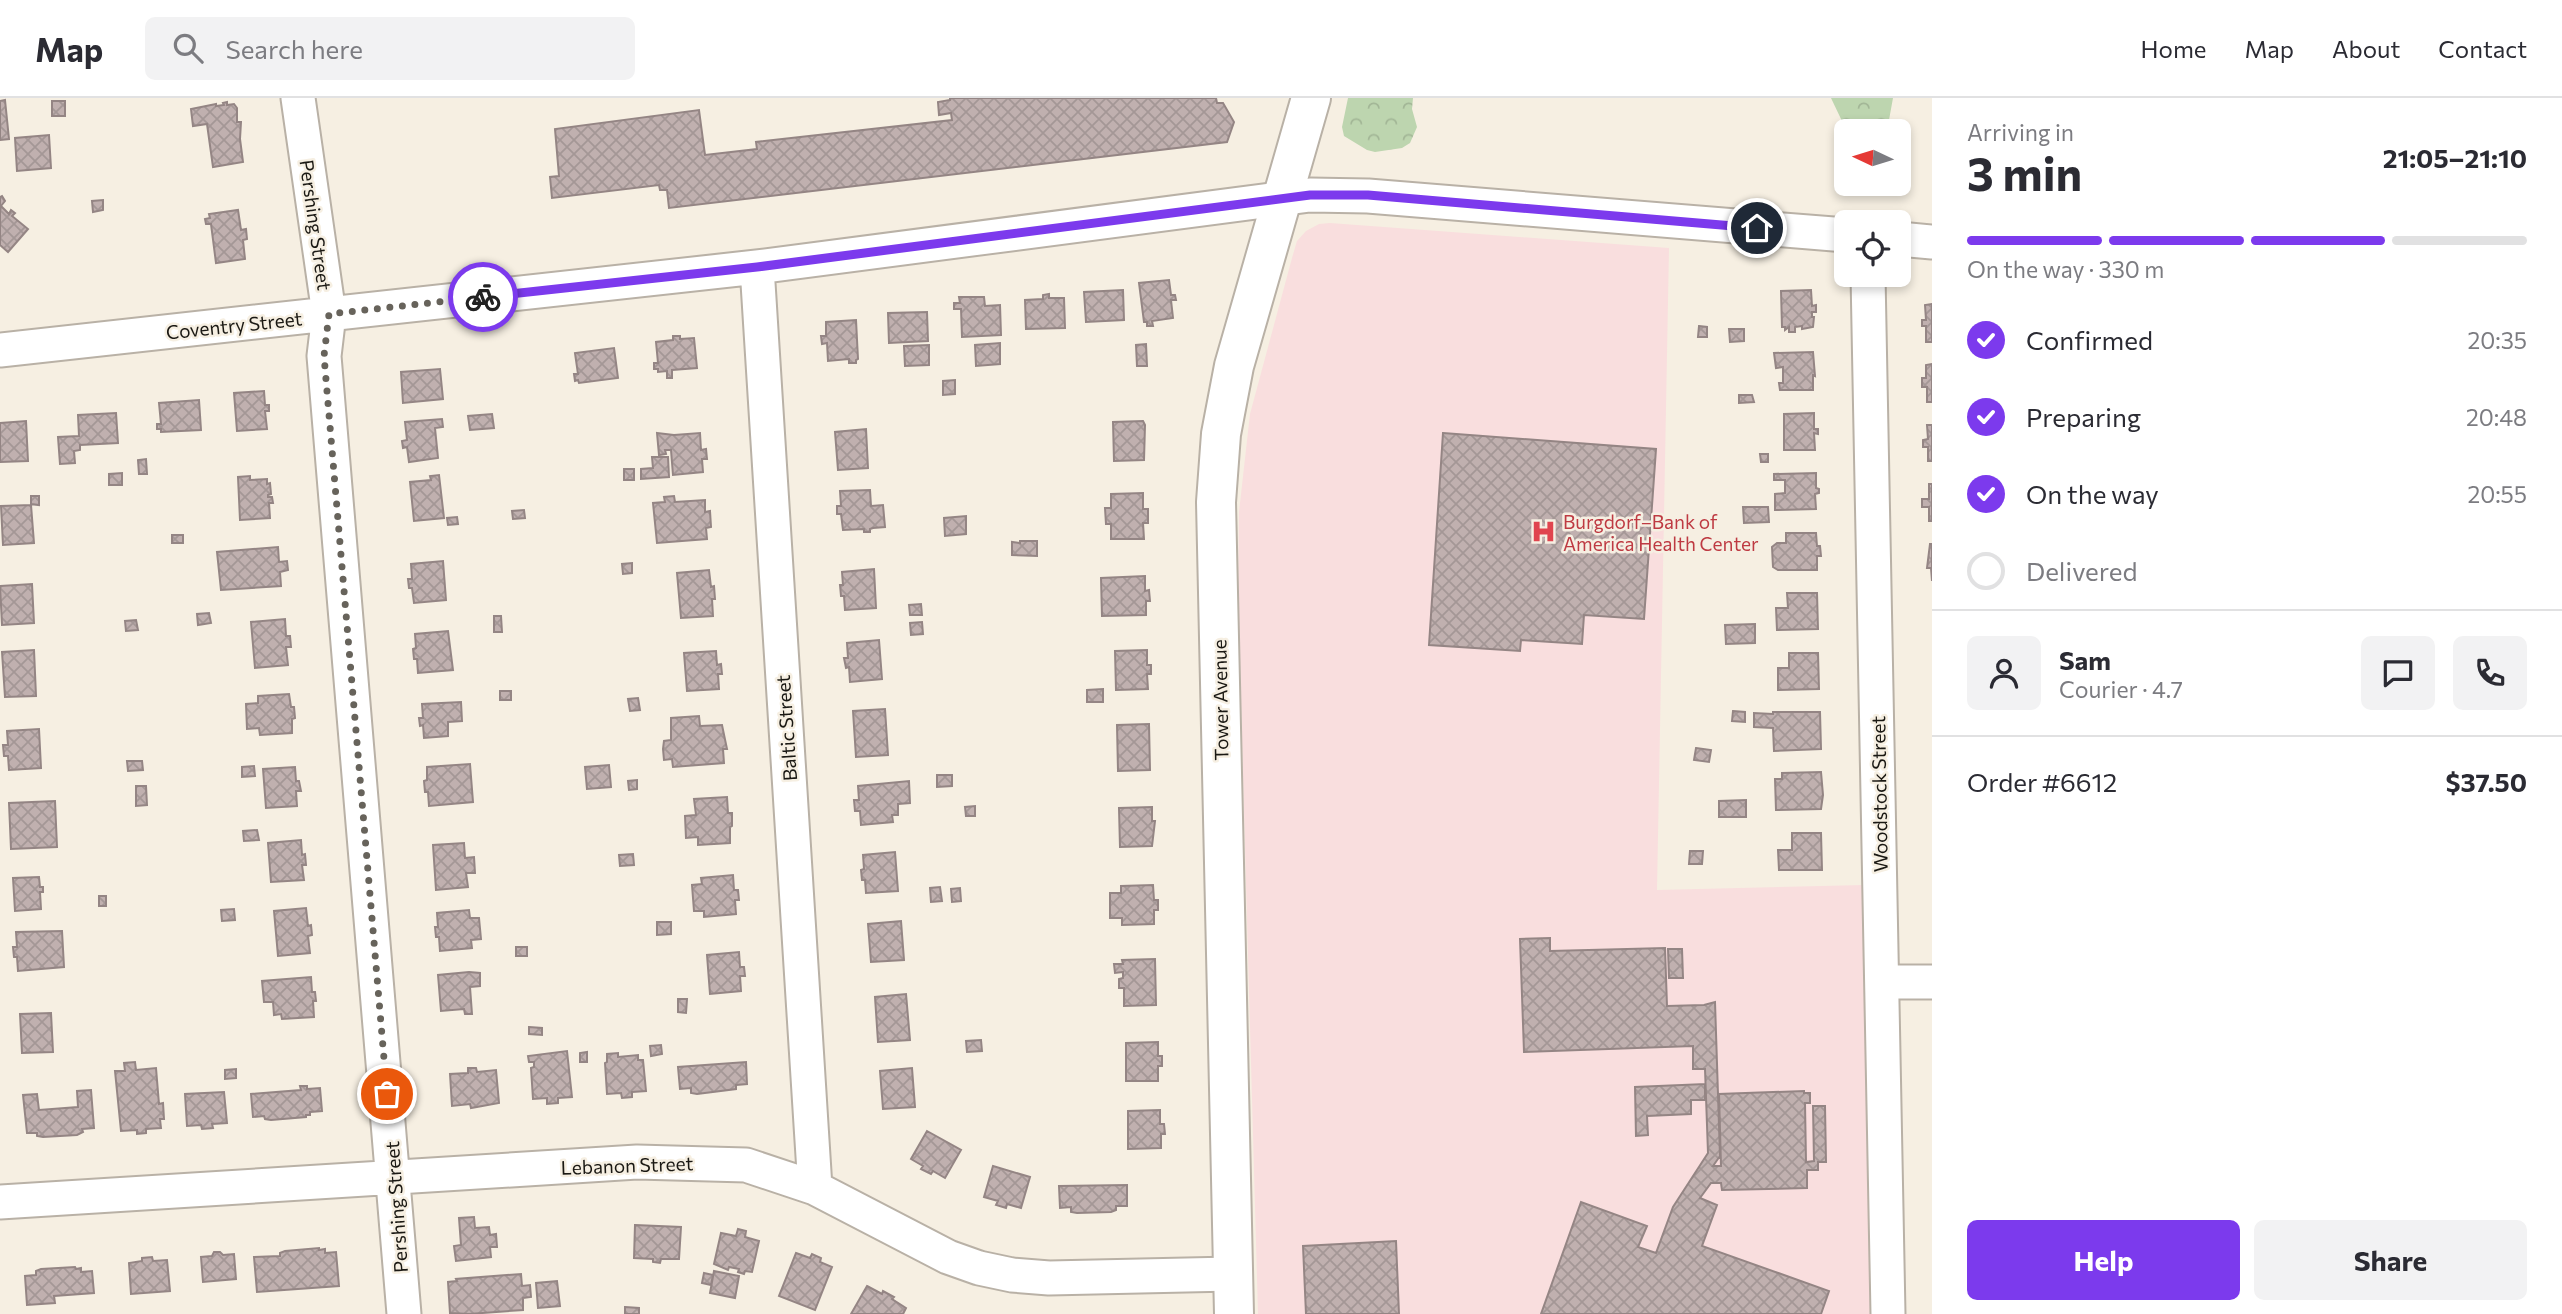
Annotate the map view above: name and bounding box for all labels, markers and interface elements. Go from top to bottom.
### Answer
search box [145,17,635,80]
text: Map [35,28,103,69]
icon: search [169,29,207,67]
text: Search here [225,33,363,64]
text: Home [2141,34,2207,63]
text: Map [2245,34,2294,63]
text: About [2332,34,2400,63]
text: Contact [2438,34,2527,63]
text: Arriving in [1967,118,2074,146]
north arrow [1834,119,1911,196]
map controls [1834,119,1911,287]
text: 21:05–21:10 [2383,142,2527,173]
text: 3 min [1967,144,2082,200]
street label: Pershing Street [295,158,337,292]
pin [1727,198,1787,258]
icon: home [1738,209,1776,247]
button: locate [1834,210,1911,287]
text: On the way · 330 m [1967,255,2164,283]
courier [448,262,518,332]
icon: bike [464,278,502,316]
street label: Coventry Street [165,306,303,344]
icon: check [1967,321,2005,359]
text: Confirmed [2026,324,2153,355]
text: 20:35 [2468,326,2527,354]
icon: check [1967,398,2005,436]
text: Preparing [2026,401,2141,432]
text: 20:48 [2466,403,2527,431]
icon: check [1967,475,2005,513]
text: On the way [2026,478,2159,509]
text: 20:55 [2467,480,2527,508]
place label: Burgdorf–Bank of America Health Center [1563,510,1759,555]
hospital icon: Burgdorf–Bank of America Health Center [1529,518,1557,546]
text: Delivered [2026,555,2137,586]
button: person [1967,636,2041,710]
button: chat [2361,636,2435,710]
button: phone [2453,636,2527,710]
street label: Tower Avenue [1207,639,1233,761]
text: Sam [2059,644,2111,675]
street label: Baltic Street [771,674,801,782]
text: Courier · 4.7 [2059,675,2183,703]
street label: Woodstock Street [1866,715,1892,872]
text: Order #6612 [1967,766,2117,797]
text: $37.50 [2446,766,2527,797]
pin [357,1064,417,1124]
icon: bag [368,1075,406,1113]
street label: Pershing Street [380,1140,412,1274]
street label: Lebanon Street [560,1151,694,1179]
button: Help [1967,1220,2240,1300]
button: Share [2254,1220,2527,1300]

